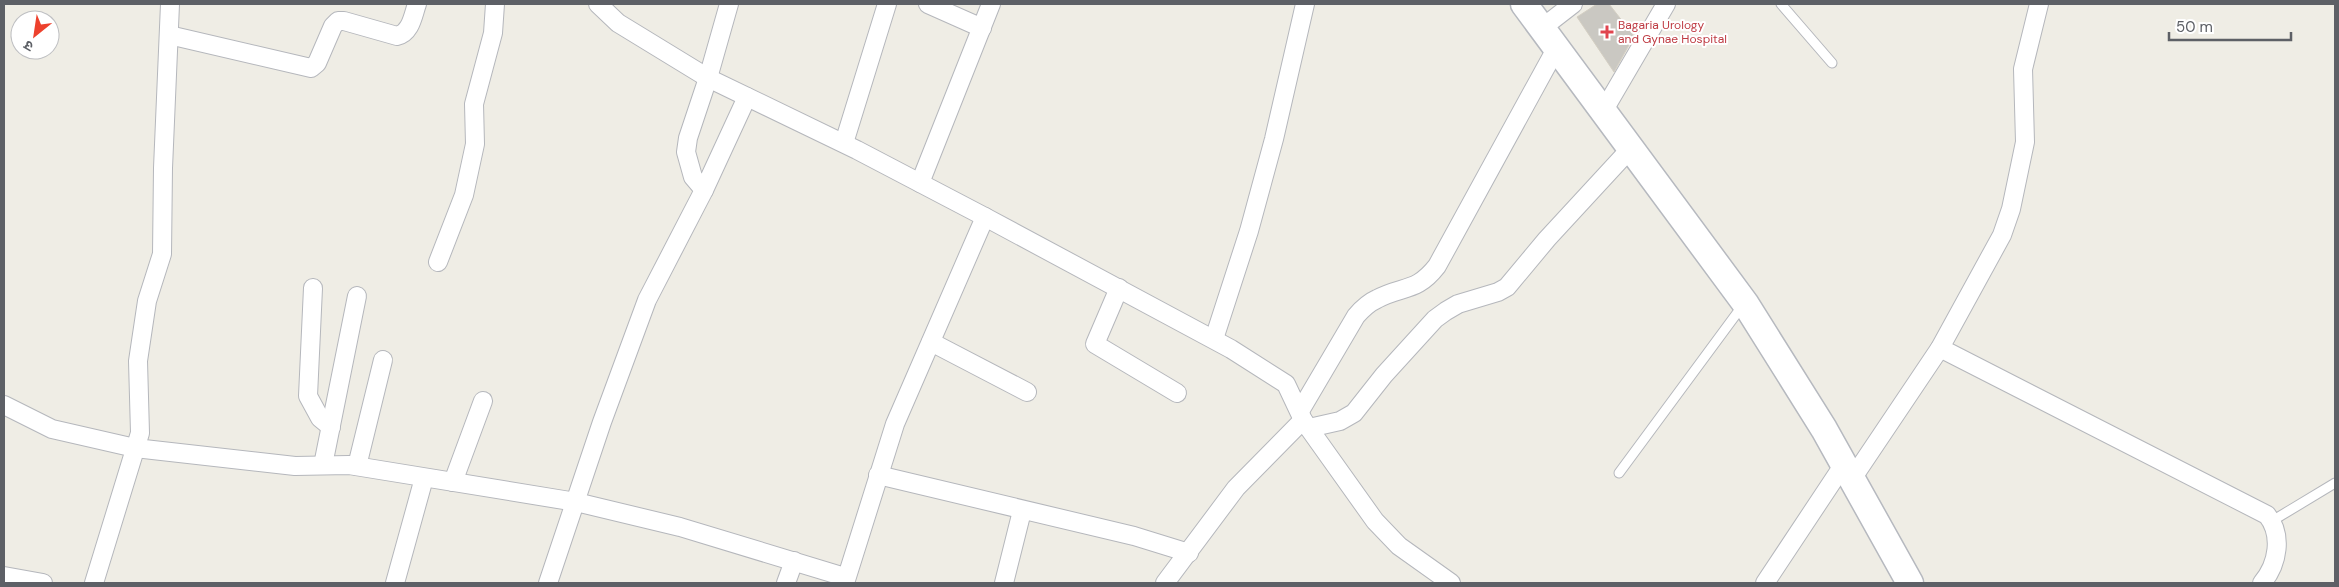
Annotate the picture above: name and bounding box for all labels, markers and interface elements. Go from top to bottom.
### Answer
north arrow [10,10,60,60]
scale bar [2169,10,2292,42]
place label: Bagaria Urology and Gynae Hospital [1618,17,1727,47]
text: 50 m [2176,17,2213,37]
marker: Bagaria Urology and Gynae Hospital [1600,25,1614,39]
text: उ [20,36,37,56]

